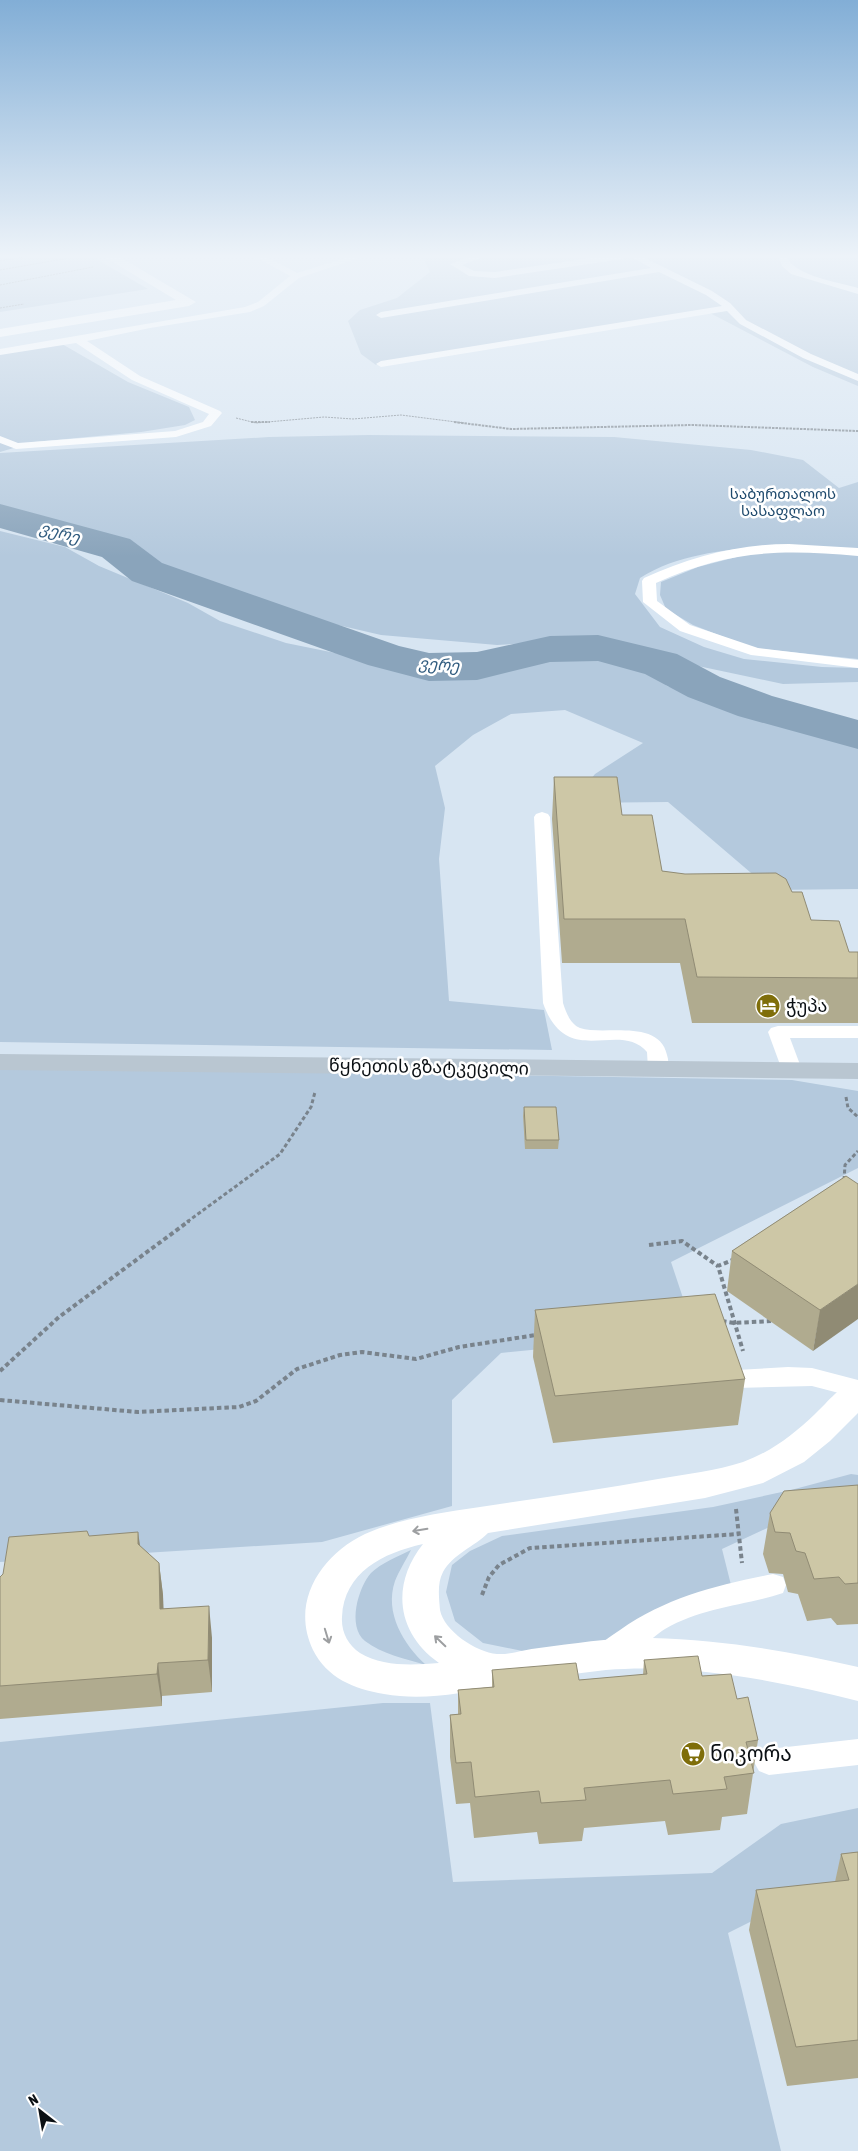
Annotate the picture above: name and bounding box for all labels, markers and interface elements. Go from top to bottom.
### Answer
park label: საბურთალოს სასაფლაო [730,485,836,520]
water label: ვერე [38,518,83,547]
water label: ვერე [418,654,461,675]
hotel icon: ჭუპა [755,993,781,1019]
place label: ჭუპა [786,995,828,1017]
street label: წყნეთის გზატკეცილი [329,1054,529,1080]
one-way arrow [412,1526,428,1536]
one-way arrow [322,1628,332,1644]
one-way arrow [433,1635,446,1647]
supermarket icon: ნიკორა [680,1741,706,1767]
place label: ნიკორა [710,1741,792,1766]
north arrow [15,2086,65,2136]
text: N [26,2091,41,2109]

